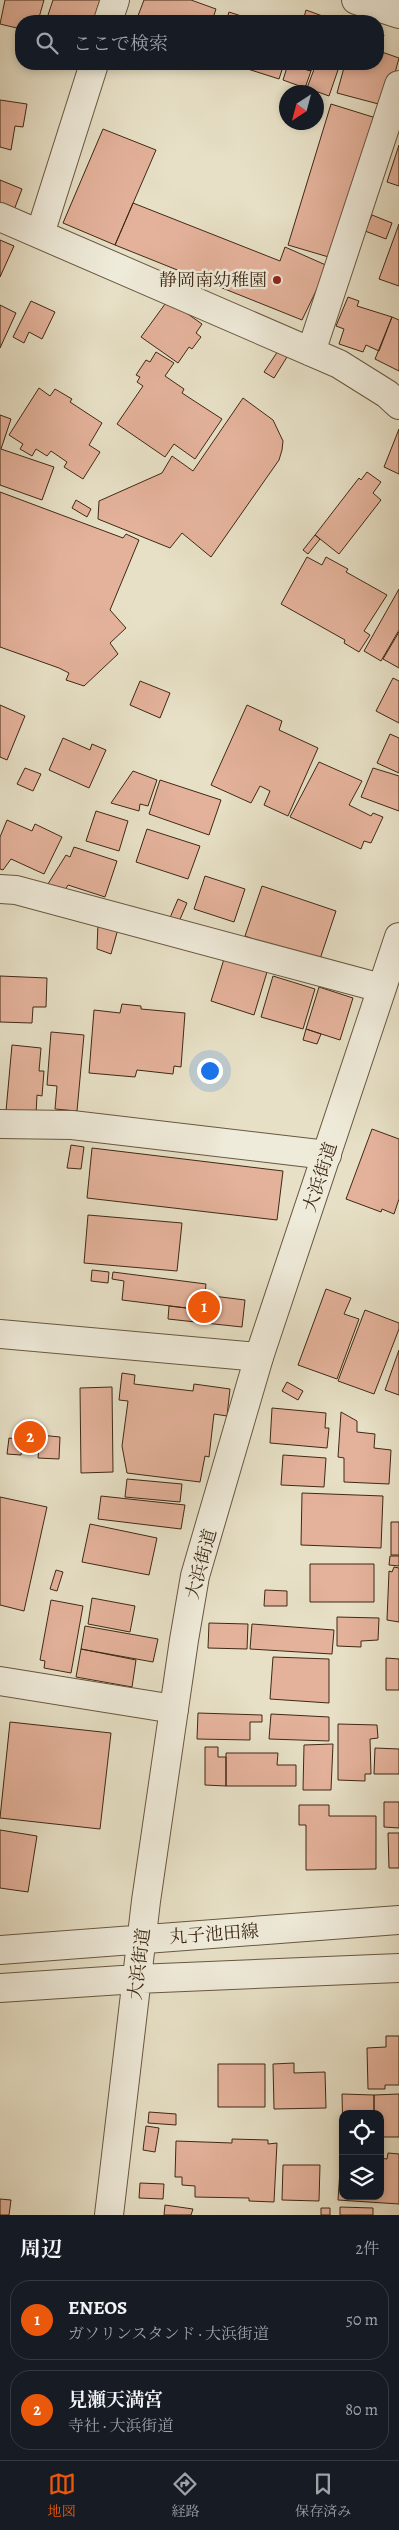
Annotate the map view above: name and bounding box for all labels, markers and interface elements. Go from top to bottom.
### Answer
search box [15,15,384,70]
icon: search [33,29,61,57]
text: ここで検索 [73,31,168,57]
north arrow [279,85,324,130]
place label: 静岡南幼稚園 [159,268,267,292]
marker: 静岡南幼稚園 [271,274,283,286]
your location [197,1058,223,1084]
street label: 大浜街道 [297,1139,343,1215]
pin: 1 [188,1288,220,1326]
pin: 2 [14,1418,46,1456]
street label: 大浜街道 [180,1526,222,1602]
street label: 丸子池田線 [168,1919,260,1949]
street label: 大浜街道 [123,1927,155,2001]
map controls [339,2110,384,2200]
button: locate [339,2110,384,2155]
button: layers [339,2155,384,2200]
text: 周辺 [20,2235,62,2263]
text: 2件 [355,2238,379,2260]
text: ENEOS [68,2295,127,2321]
text: 1 [34,2309,40,2331]
text: 50 m [346,2309,378,2331]
text: ガソリンスタンド · 大浜街道 [68,2323,269,2345]
text: 見瀬天満宮 [68,2387,163,2413]
text: 2 [33,2399,41,2421]
text: 80 m [345,2399,378,2421]
text: 寺社 · 大浜街道 [68,2415,174,2437]
tab: 地図 [48,2470,76,2521]
tab: 経路 [171,2470,199,2521]
tab: 保存済み [295,2470,351,2521]

